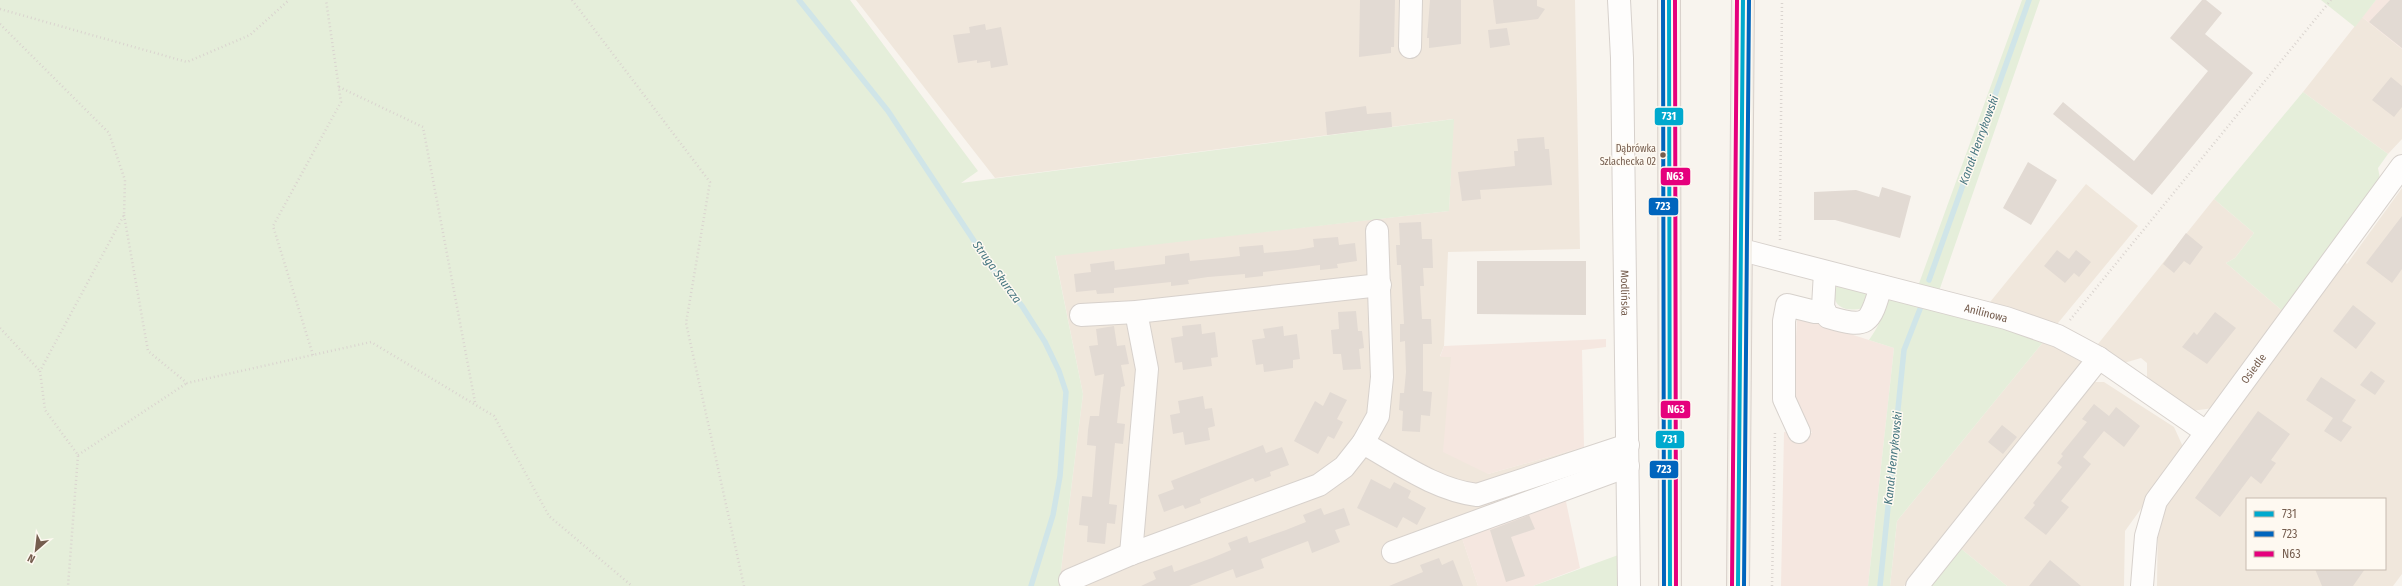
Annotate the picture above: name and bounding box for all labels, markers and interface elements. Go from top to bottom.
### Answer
water label: Kanał Henrykowski [1956,94,2002,186]
line badge: 731 [1654,107,1684,126]
text: 731 [1662,110,1676,123]
place label: Dąbrówka Szlachecka 02 [1600,143,1657,168]
marker: Dąbrówka Szlachecka 02 [1658,150,1668,160]
line badge: N63 [1660,167,1691,186]
text: N63 [1666,170,1684,183]
line badge: 723 [1648,197,1679,216]
text: 723 [1656,200,1670,213]
water label: Struga Skurcza [969,237,1024,306]
street label: Modlińska [1618,270,1632,316]
street label: Anilinowa [1963,301,2009,325]
street label: Osiedle [2238,351,2269,386]
line badge: N63 [1660,400,1691,419]
text: N63 [1667,403,1685,416]
water label: Kanał Henrykowski [1881,411,1905,505]
line badge: 731 [1655,430,1685,449]
text: 731 [1663,433,1677,446]
line badge: 723 [1649,460,1679,479]
text: 723 [1657,463,1671,476]
legend [2246,498,2386,570]
text: 731 [2282,507,2297,521]
text: 723 [2282,527,2297,541]
north arrow [16,530,56,570]
text: N63 [2282,547,2301,561]
text: N [26,551,38,566]

